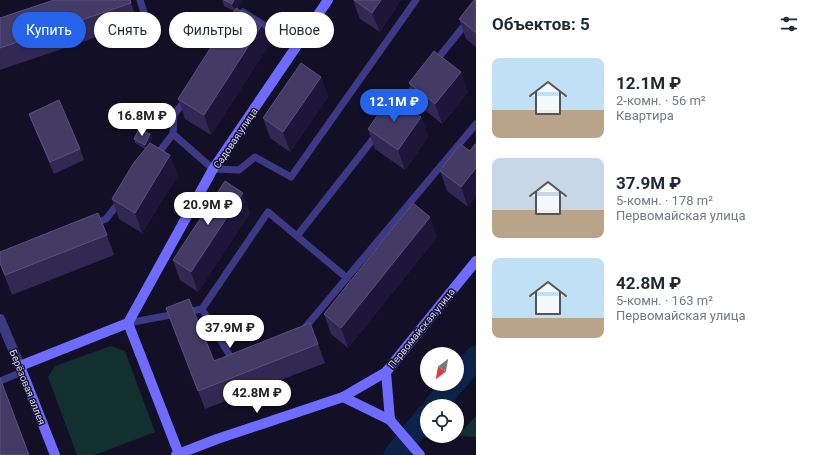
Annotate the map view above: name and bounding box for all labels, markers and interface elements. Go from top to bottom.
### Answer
chip: Купить [12,12,86,48]
chip: Снять [94,12,161,48]
chip: Фильтры [169,12,257,48]
chip: Новое [265,12,334,48]
icon: filters [778,13,800,35]
text: Объектов: 5 [492,14,590,34]
text: 12.1M ₽ [616,73,681,93]
icon: home [524,74,572,122]
pin: 12.1M ₽ [357,89,431,123]
text: 2-комн. · 56 m² [616,93,706,108]
text: 12.1M ₽ [369,94,419,109]
pin: 16.8M ₽ [105,103,179,137]
street label: Садовая улица [211,106,260,170]
text: 16.8M ₽ [117,108,167,123]
text: Квартира [616,108,674,123]
text: 37.9M ₽ [616,173,681,193]
icon: home [524,174,572,222]
pin: 20.9M ₽ [171,192,245,226]
text: 5-комн. · 178 m² [616,193,713,208]
text: 20.9M ₽ [183,197,233,212]
text: Первомайская улица [616,208,745,223]
text: 42.8M ₽ [616,273,681,293]
icon: home [524,274,572,322]
street label: Первомайская улица [386,286,457,370]
text: 5-комн. · 163 m² [616,293,713,308]
text: Первомайская улица [616,308,745,323]
pin: 37.9M ₽ [193,315,267,349]
text: 37.9M ₽ [205,320,255,335]
north arrow [420,347,464,391]
map controls [420,347,464,443]
street label: Берёзовая аллея [7,348,48,426]
pin: 42.8M ₽ [220,380,294,414]
text: 42.8M ₽ [232,385,282,400]
button: locate [420,399,464,443]

